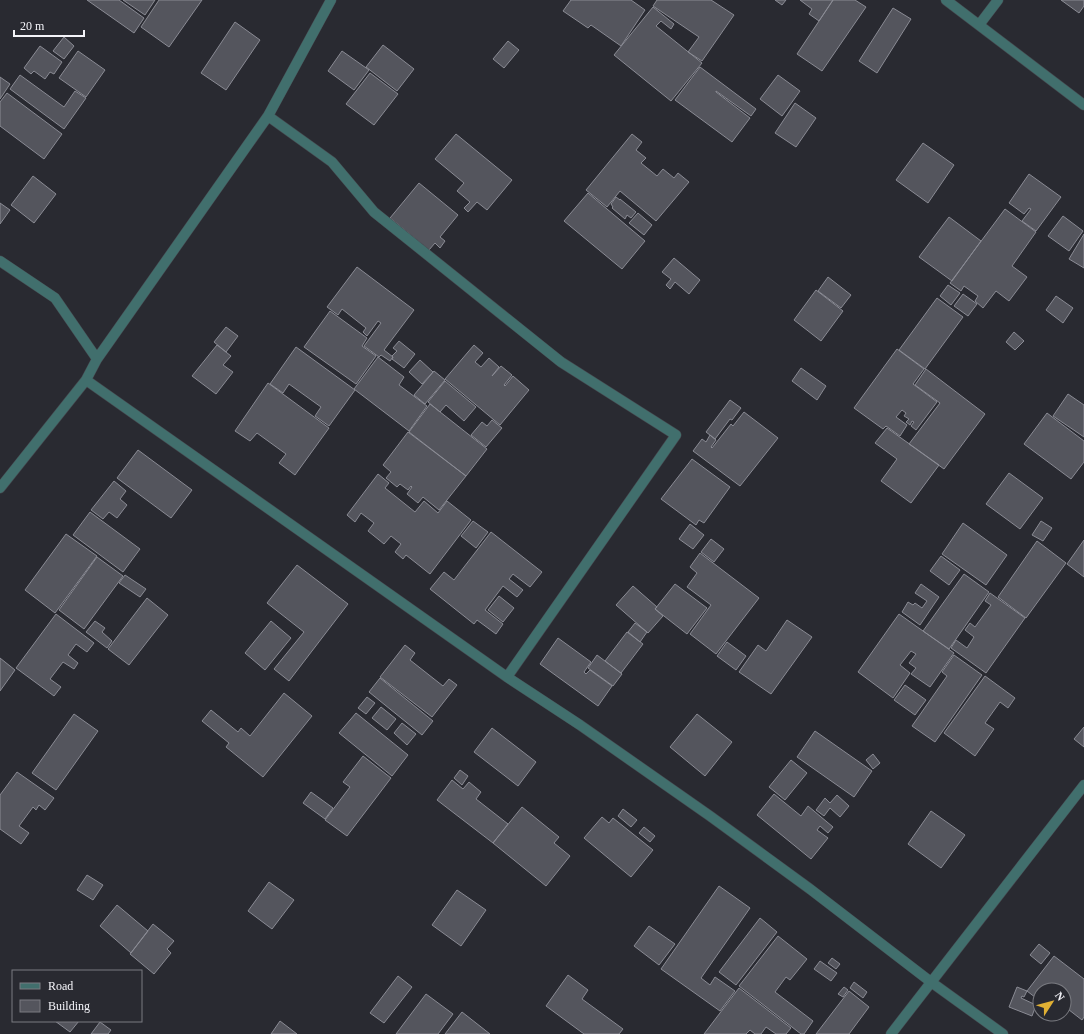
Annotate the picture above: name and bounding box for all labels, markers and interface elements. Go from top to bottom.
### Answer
scale bar [14,12,84,38]
text: 20 m [20,19,45,33]
legend [12,970,142,1022]
text: Road [48,979,73,993]
north arrow [1032,982,1072,1022]
text: N [1053,989,1067,1003]
text: Building [48,999,90,1013]

